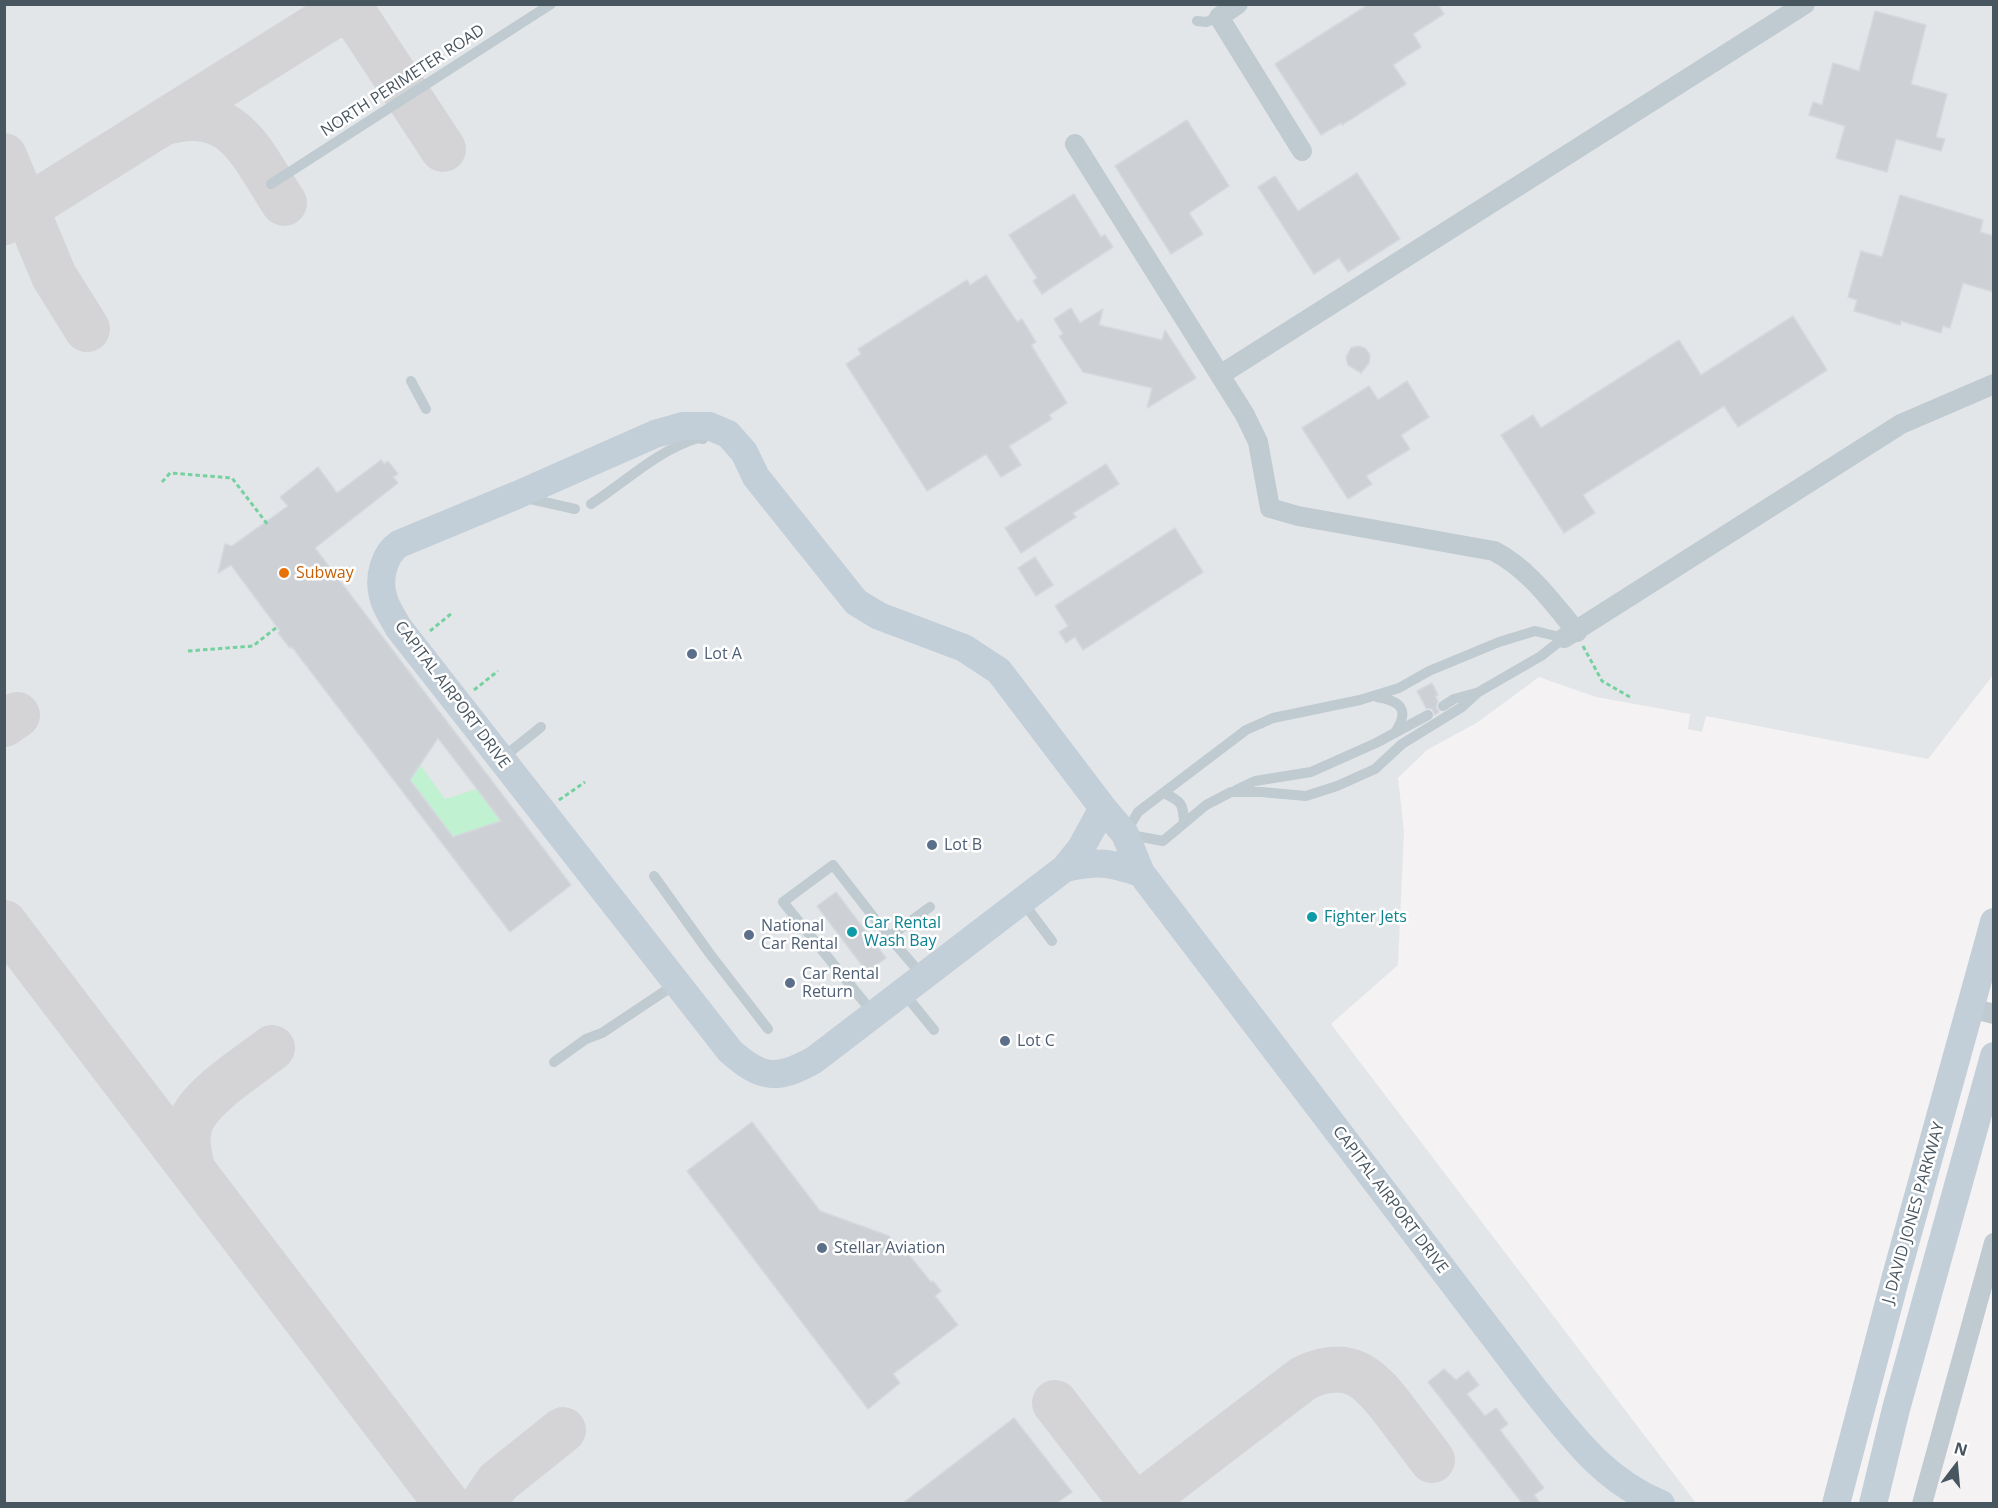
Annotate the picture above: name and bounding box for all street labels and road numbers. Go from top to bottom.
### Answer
street label: NORTH PERIMETER ROAD [318,21,488,141]
street label: CAPITAL AIRPORT DRIVE [390,618,514,772]
street label: J. DAVID JONES PARKWAY [1879,1120,1949,1306]
street label: CAPITAL AIRPORT DRIVE [1328,1123,1452,1277]

